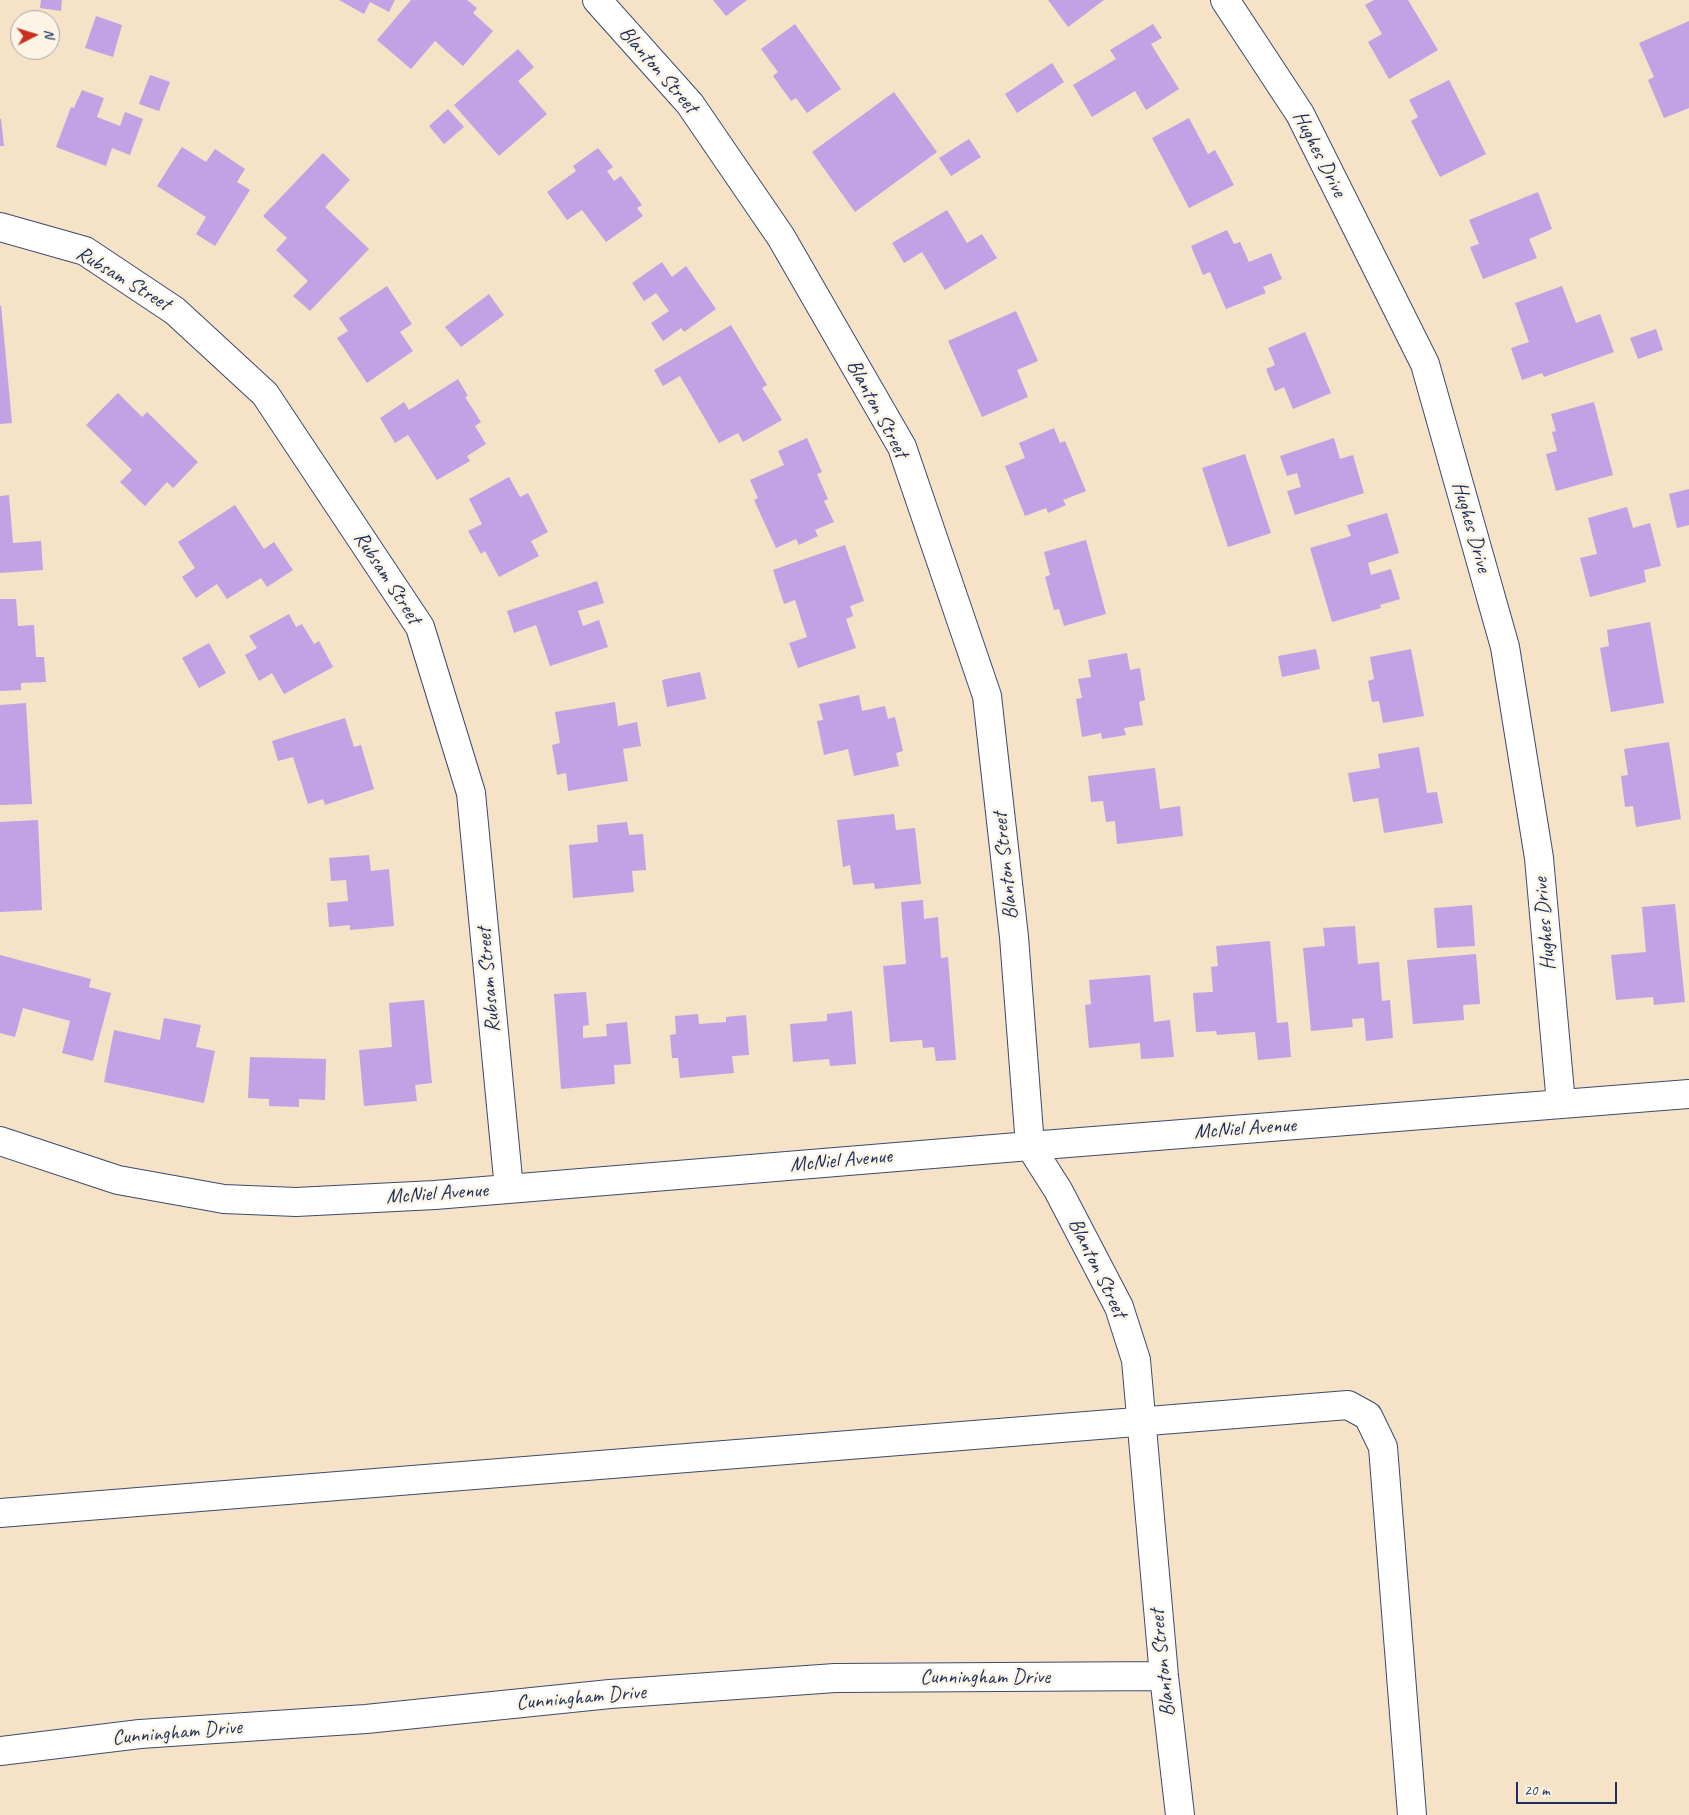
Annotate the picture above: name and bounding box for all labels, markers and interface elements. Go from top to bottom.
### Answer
north arrow [10,10,60,60]
street label: Blanton Street [613,21,703,119]
text: N [41,29,58,39]
street label: Hughes Drive [1287,107,1351,201]
street label: Rubsam Street [71,241,175,317]
street label: Blanton Street [841,355,913,463]
street label: Hughes Drive [1446,479,1496,575]
street label: Rubsam Street [348,527,426,629]
street label: Blanton Street [988,811,1024,921]
street label: Hughes Drive [1528,876,1562,972]
street label: Rubsam Street [472,926,506,1034]
street label: McNiel Avenue [1193,1113,1297,1145]
street label: McNiel Avenue [789,1144,893,1178]
street label: McNiel Avenue [385,1178,489,1210]
street label: Blanton Street [1062,1214,1132,1322]
street label: Blanton Street [1145,1608,1181,1718]
street label: Cunningham Drive [920,1664,1050,1690]
street label: Cunningham Drive [515,1680,647,1716]
street label: Cunningham Drive [111,1715,243,1751]
scale bar [1519,1772,1620,1804]
text: 20 m [1524,1781,1550,1800]

